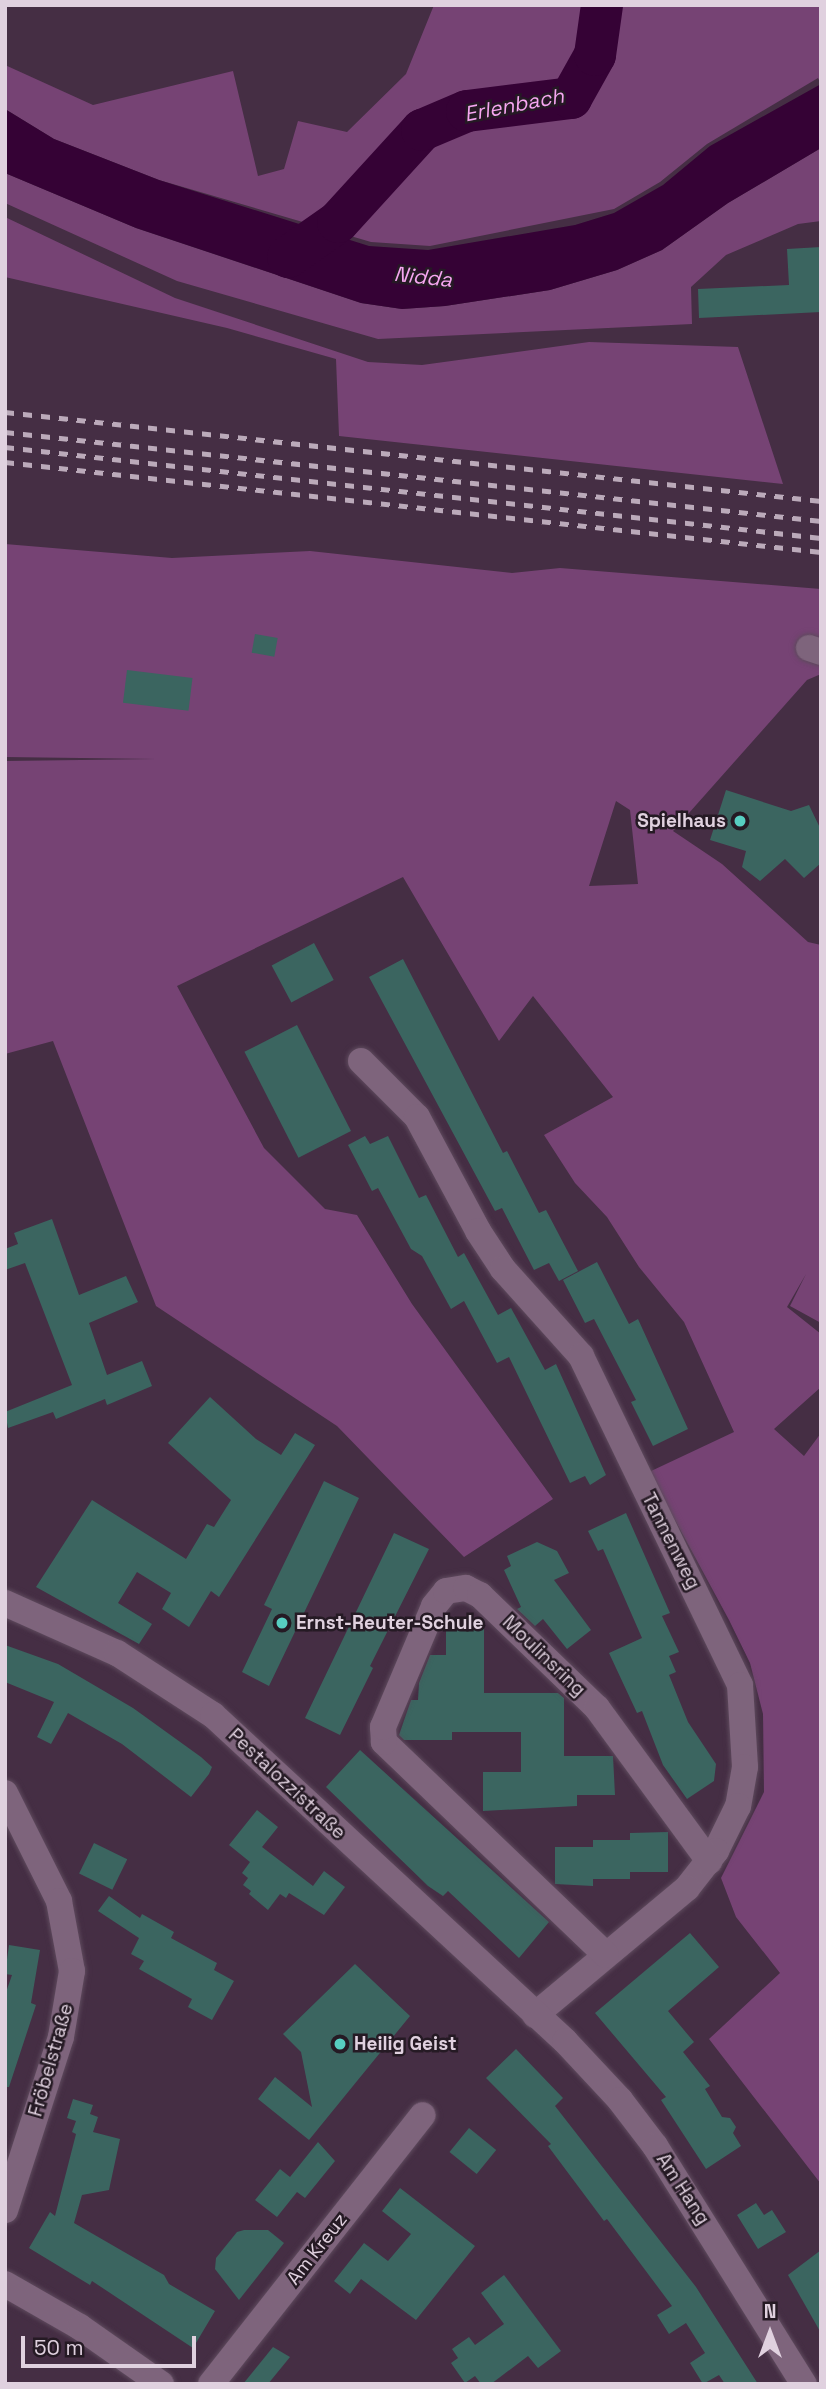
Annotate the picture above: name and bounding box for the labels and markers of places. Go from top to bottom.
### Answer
place label: Spielhaus [637,810,726,832]
marker: Spielhaus [732,813,748,829]
place label: Ernst-Reuter-Schule [296,1612,483,1634]
marker: Ernst-Reuter-Schule [274,1615,290,1631]
place label: Heilig Geist [354,2033,457,2055]
marker: Heilig Geist [332,2036,348,2052]

